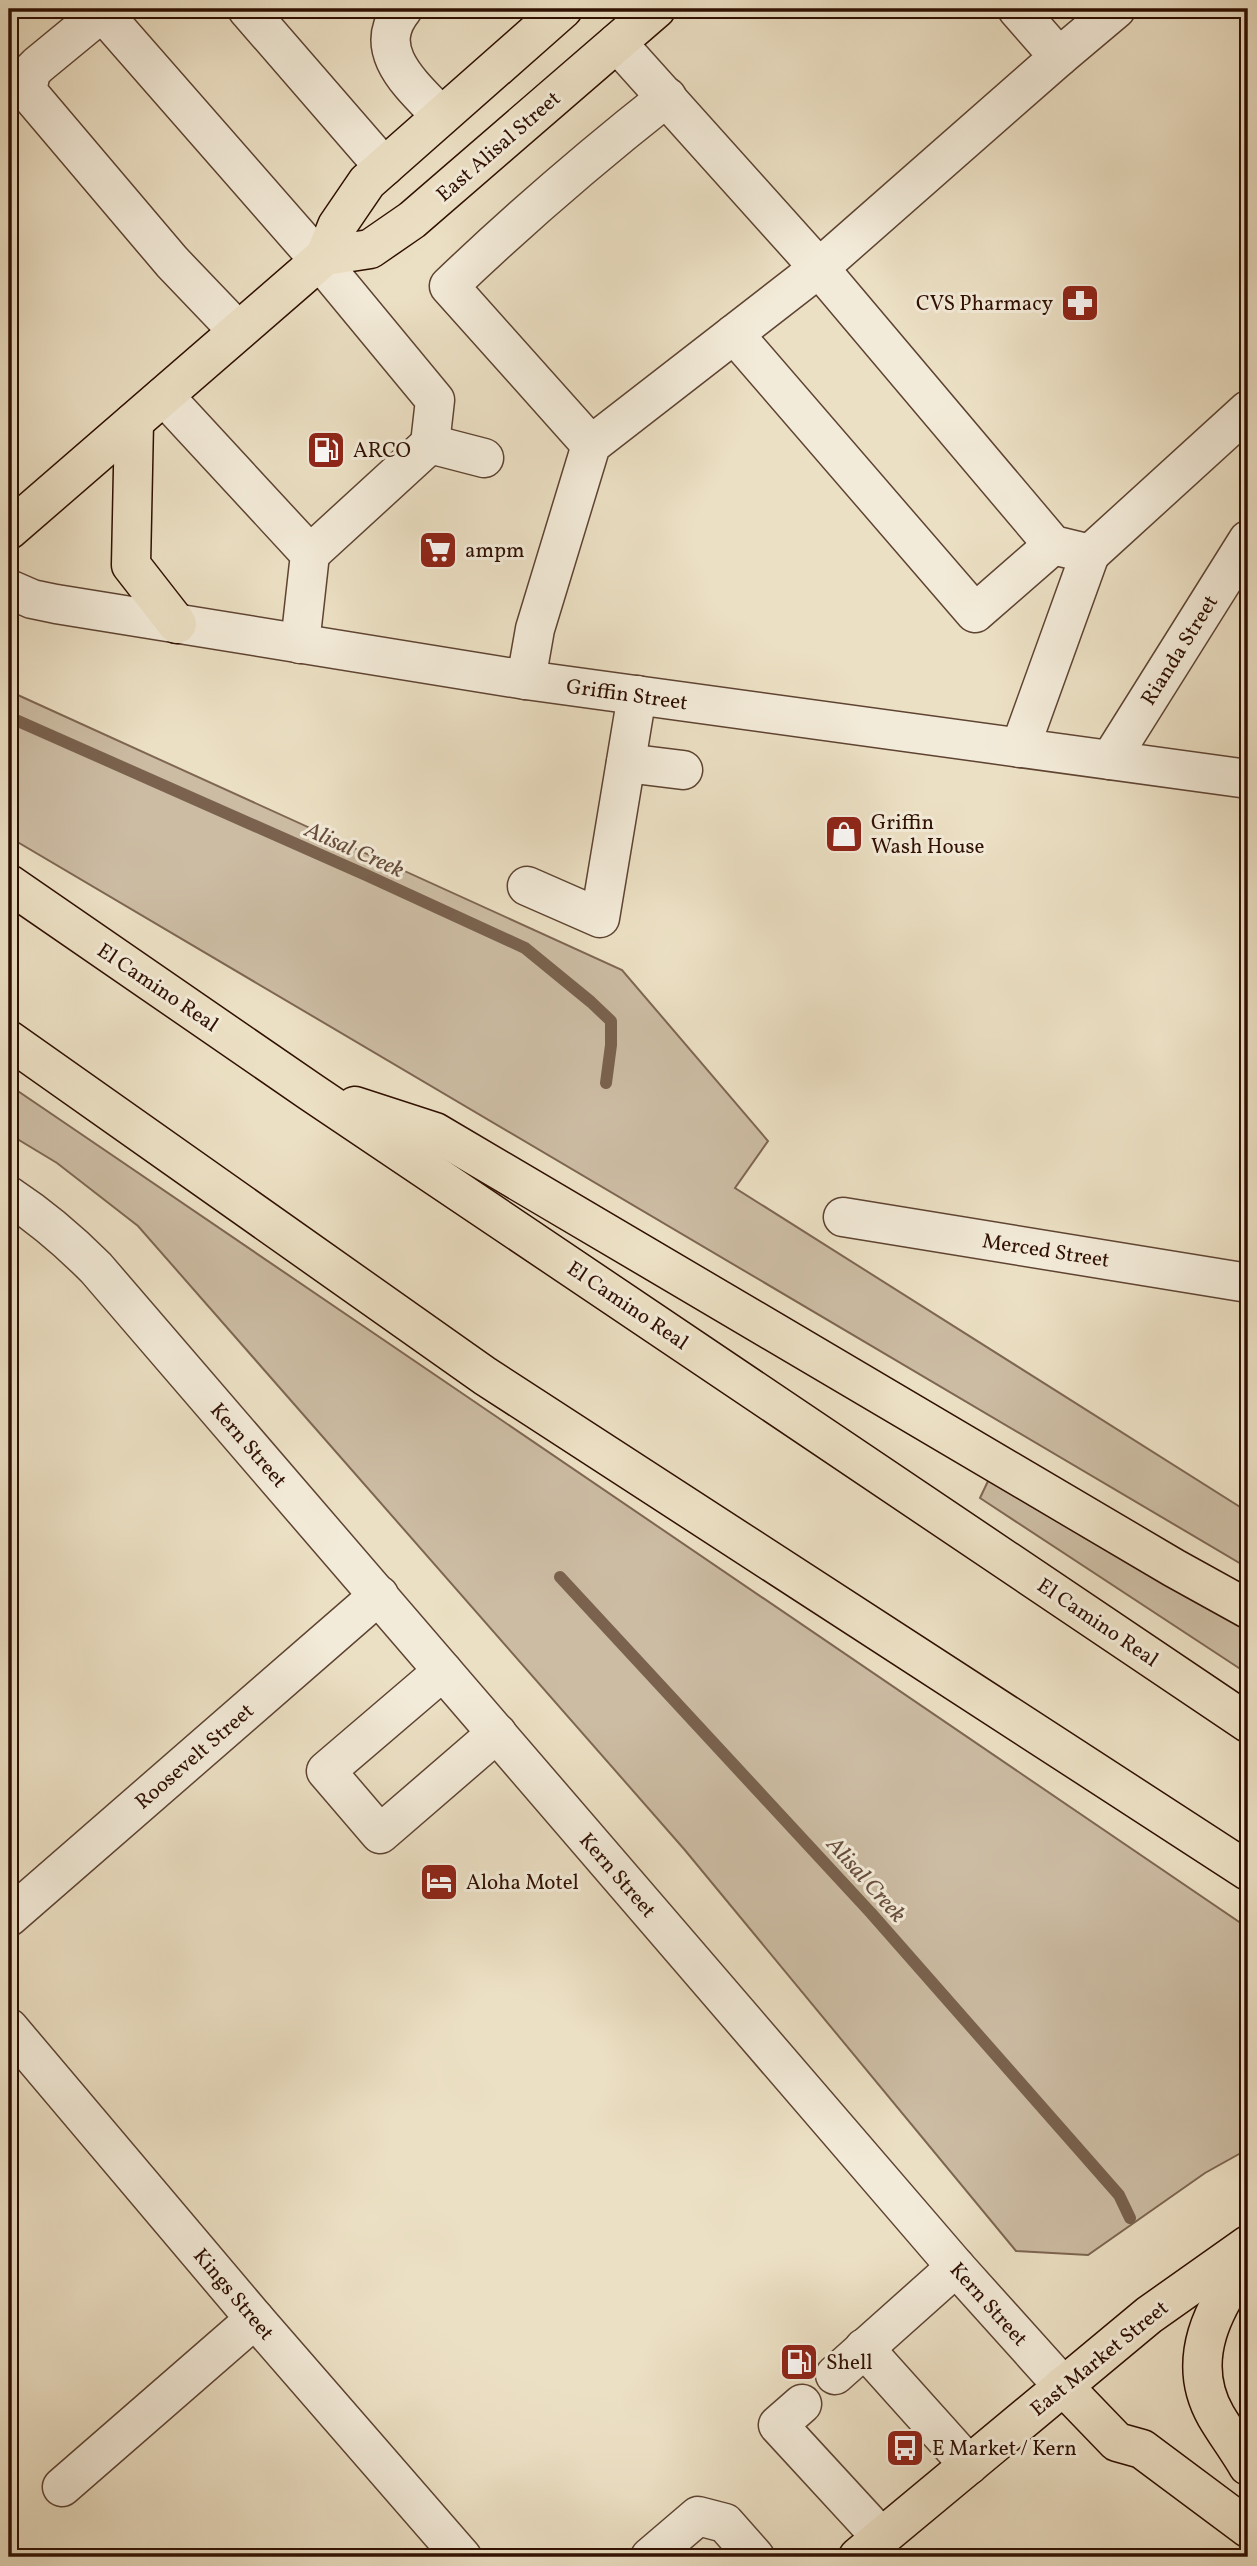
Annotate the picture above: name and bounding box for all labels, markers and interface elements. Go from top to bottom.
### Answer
street label: East Alisal Street [431,85,567,209]
pharmacy icon: CVS Pharmacy [1059,282,1101,324]
place label: CVS Pharmacy [916,290,1054,319]
fuel station icon: ARCO [305,429,347,471]
place label: ARCO [353,437,411,466]
supermarket icon: ampm [417,529,459,571]
place label: ampm [465,537,525,566]
street label: Rianda Street [1135,590,1226,712]
street label: Griffin Street [564,673,689,718]
place label: Griffin Wash House [871,809,985,862]
shop icon: Griffin Wash House [823,813,865,855]
water label: Alisal Creek [298,814,409,887]
street label: El Camino Real [91,937,224,1040]
street label: Merced Street [980,1227,1111,1276]
street label: El Camino Real [561,1255,694,1358]
street label: Kern Street [203,1397,293,1495]
street label: El Camino Real [1031,1572,1164,1675]
street label: Roosevelt Street [129,1697,261,1817]
street label: Kern Street [572,1827,662,1925]
water label: Alisal Creek [818,1830,913,1931]
hotel icon: Aloha Motel [418,1861,460,1903]
place label: Aloha Motel [466,1869,579,1898]
street label: Kings Street [186,2243,280,2347]
street label: Kern Street [942,2257,1033,2353]
street label: East Market Street [1025,2294,1175,2424]
fuel station icon: Shell [778,2341,820,2383]
place label: Shell [826,2349,873,2378]
bus stop icon: E Market / Kern [884,2427,926,2469]
place label: E Market / Kern [932,2435,1077,2464]

